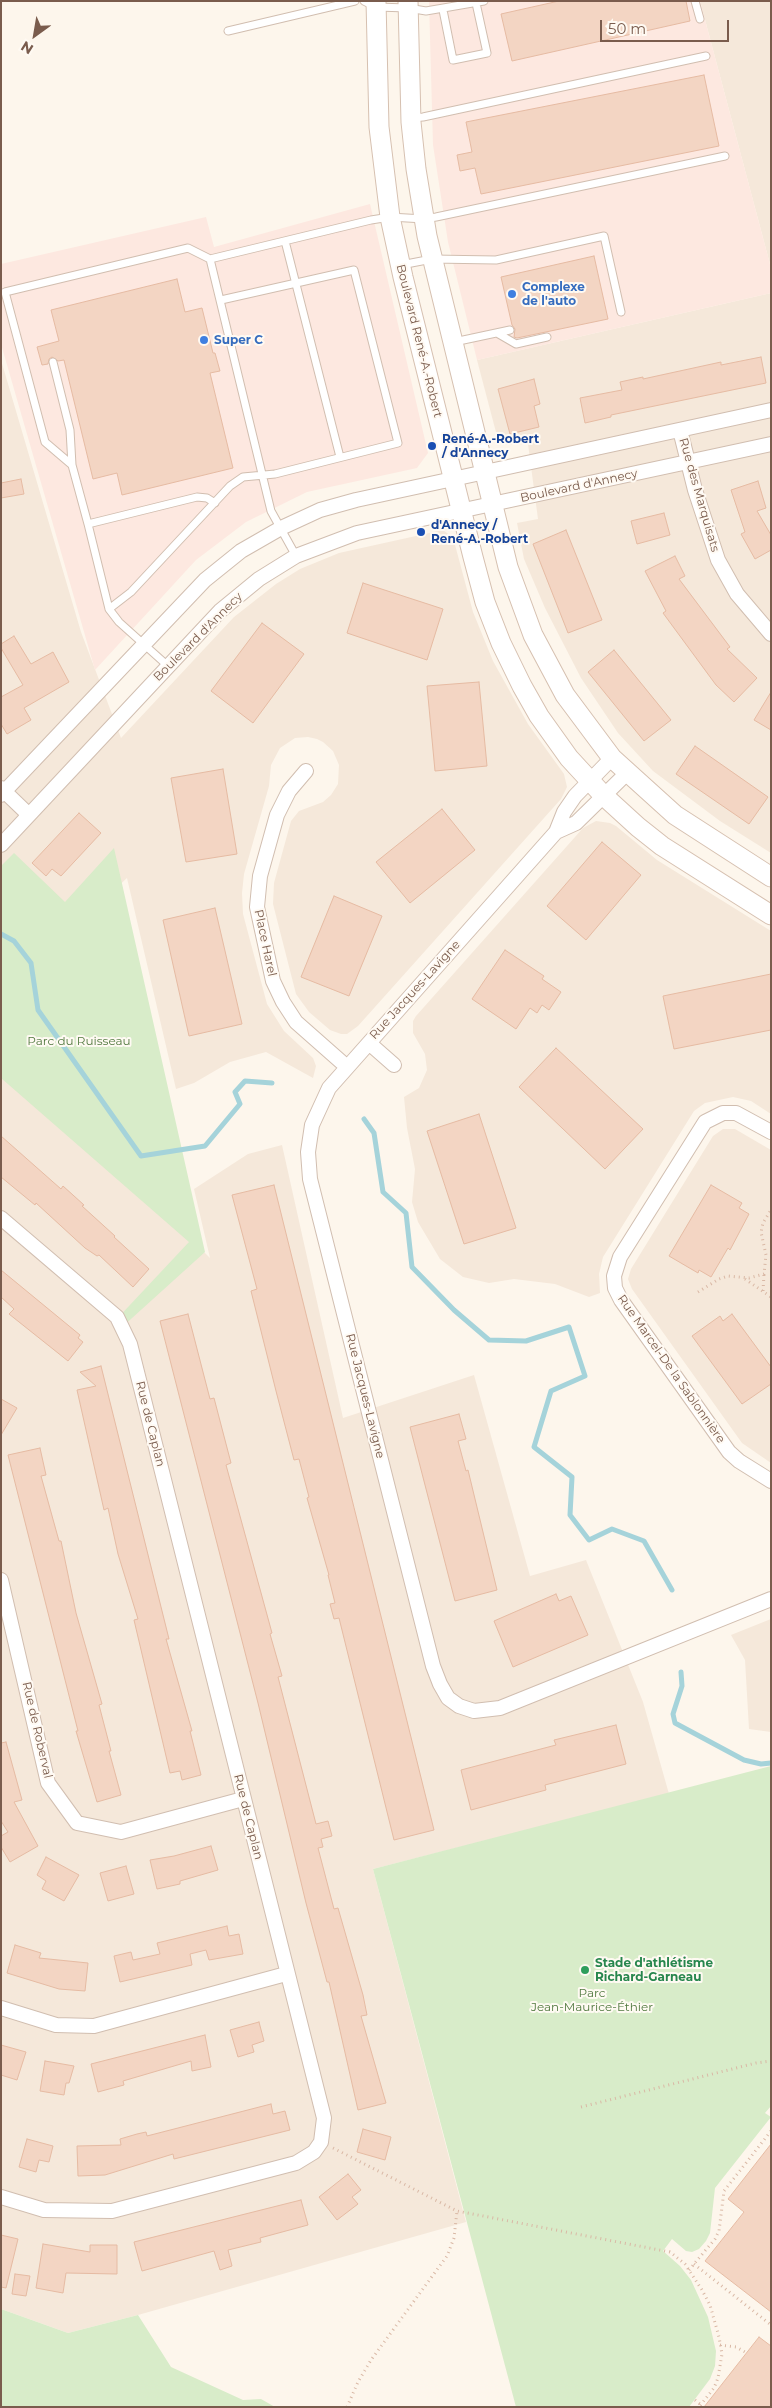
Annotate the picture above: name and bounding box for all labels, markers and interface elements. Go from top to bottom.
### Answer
north arrow [10,10,60,60]
scale bar [602,10,731,42]
text: 50 m [608,19,646,38]
text: N [17,37,37,58]
street label: Boulevard René-A.-Robert [393,263,445,419]
place label: Complexe de l'auto [522,280,585,308]
marker: Complexe de l'auto [506,288,518,300]
place label: Super C [214,333,263,347]
marker: Super C [198,334,210,346]
place label: René-A.-Robert / d'Annecy [442,432,539,460]
street label: Rue des Marquisats [676,436,722,554]
marker: René-A.-Robert / d'Annecy [426,440,438,452]
street label: Boulevard d'Annecy [519,467,639,505]
place label: d'Annecy / René-A.-Robert [431,518,528,546]
marker: d'Annecy / René-A.-Robert [415,526,427,538]
street label: Boulevard d'Annecy [151,590,245,684]
street label: Place Harel [251,908,279,978]
street label: Rue Jacques-Lavigne [367,938,463,1042]
park label: Parc du Ruisseau [27,1034,131,1048]
street label: Rue Marcel-De la Sablonnière [614,1292,728,1446]
street label: Rue Jacques-Lavigne [343,1332,387,1460]
street label: Rue de Caplan [132,1380,168,1468]
street label: Rue de Roberval [19,1680,55,1780]
street label: Rue de Caplan [230,1773,266,1861]
place label: Stade d'athlétisme Richard-Garneau [595,1956,713,1984]
marker: Stade d'athlétisme Richard-Garneau [579,1964,591,1976]
park label: Parc Jean-Maurice-Éthier [531,1986,653,2014]

